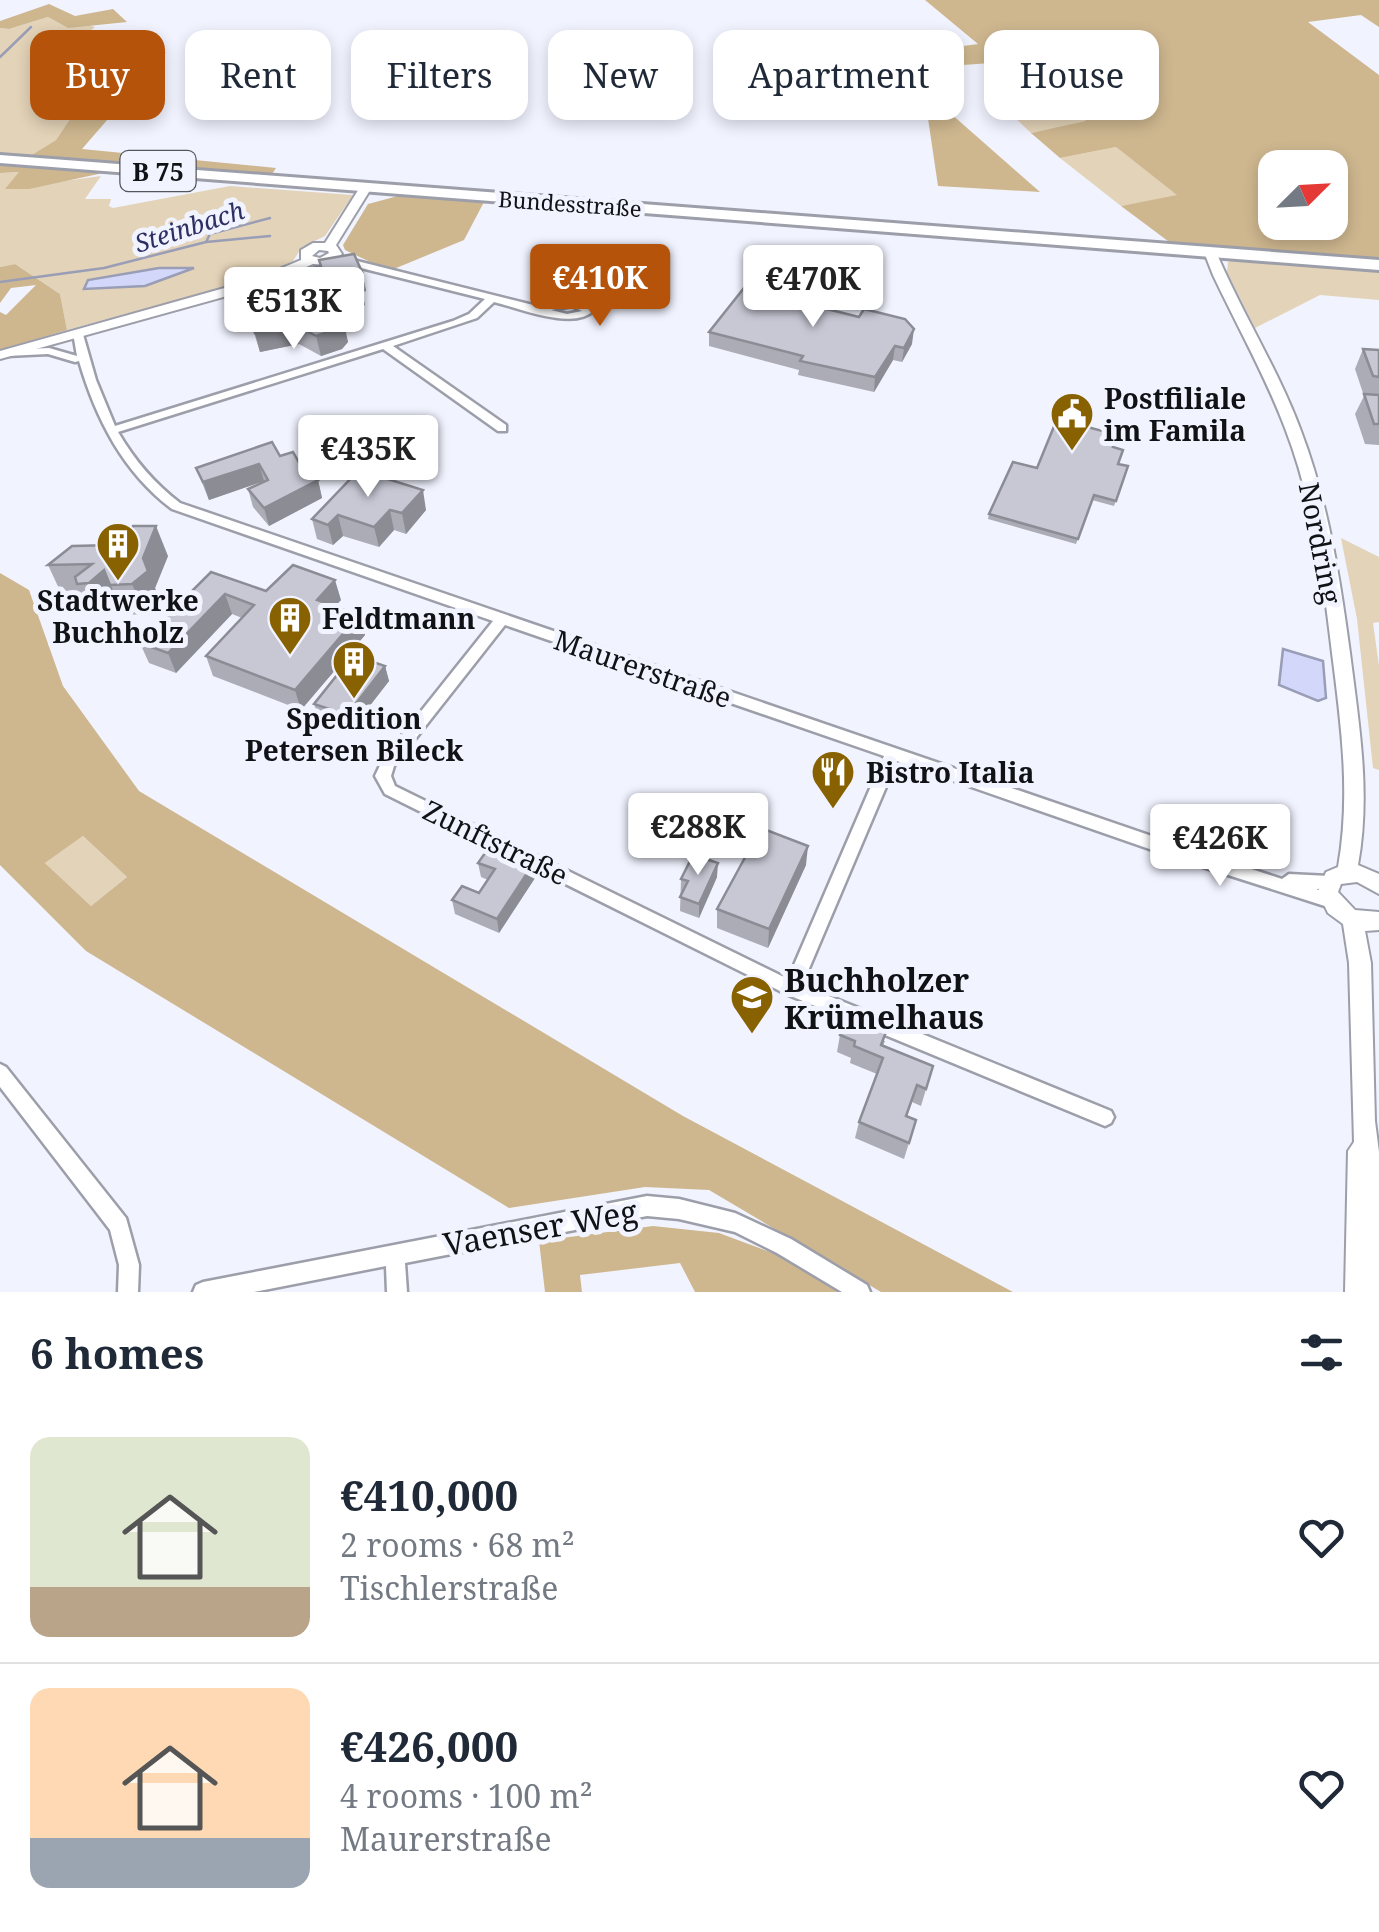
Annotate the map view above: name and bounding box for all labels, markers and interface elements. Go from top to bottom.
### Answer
chip: Buy [30,30,165,120]
chip: Rent [185,30,331,120]
chip: Filters [351,30,528,120]
chip: New [548,30,693,120]
chip: Apartment [713,30,964,120]
chip: House [984,30,1159,120]
north arrow [1258,150,1348,240]
map controls [1258,150,1348,240]
road number: B 75 [120,151,196,191]
street label: Bundesstraße [497,183,643,223]
water label: Steinbach [130,192,248,260]
pin: €410K [530,244,670,329]
pin: €470K [743,245,883,330]
text: €410K [552,255,648,298]
text: €470K [765,256,861,299]
pin: €513K [224,267,364,352]
text: €513K [246,278,342,321]
place label: Postfiliale im Famila [1104,379,1246,449]
public building icon: Postfiliale im Famila [1049,391,1095,452]
pin: €435K [298,415,438,500]
text: €435K [320,426,416,469]
street label: Nordring [1291,479,1351,607]
building icon: Stadtwerke Buchholz [95,521,141,582]
place label: Stadtwerke Buchholz [37,581,199,651]
building icon: Feldtmann [267,595,313,656]
place label: Feldtmann [322,599,475,637]
street label: Maurerstraße [549,620,737,716]
building icon: Spedition Petersen Bileck [331,639,377,700]
place label: Spedition Petersen Bileck [245,699,463,769]
restaurant icon: Bistro Italia [810,749,856,810]
place label: Bistro Italia [866,753,1034,791]
street label: Zunftstraße [417,791,575,893]
pin: €288K [628,793,768,878]
text: €288K [650,804,746,847]
pin: €426K [1150,804,1290,889]
text: €426K [1172,815,1268,858]
place label: Buchholzer Krümelhaus [784,958,984,1038]
school or university icon: Buchholzer Krümelhaus [729,974,775,1035]
street label: Vaenser Weg [440,1189,640,1265]
text: 6 homes [30,1324,204,1381]
icon: filters [1294,1325,1349,1380]
text: €410,000 [340,1466,518,1523]
icon: home [110,1477,230,1597]
icon: heart [1294,1510,1349,1565]
text: 2 rooms · 68 m² [340,1523,575,1566]
text: Tischlerstraße [340,1566,558,1609]
text: €426,000 [340,1717,518,1774]
icon: home [110,1728,230,1848]
icon: heart [1294,1761,1349,1816]
text: 4 rooms · 100 m² [340,1774,593,1817]
text: Maurerstraße [340,1817,552,1860]

